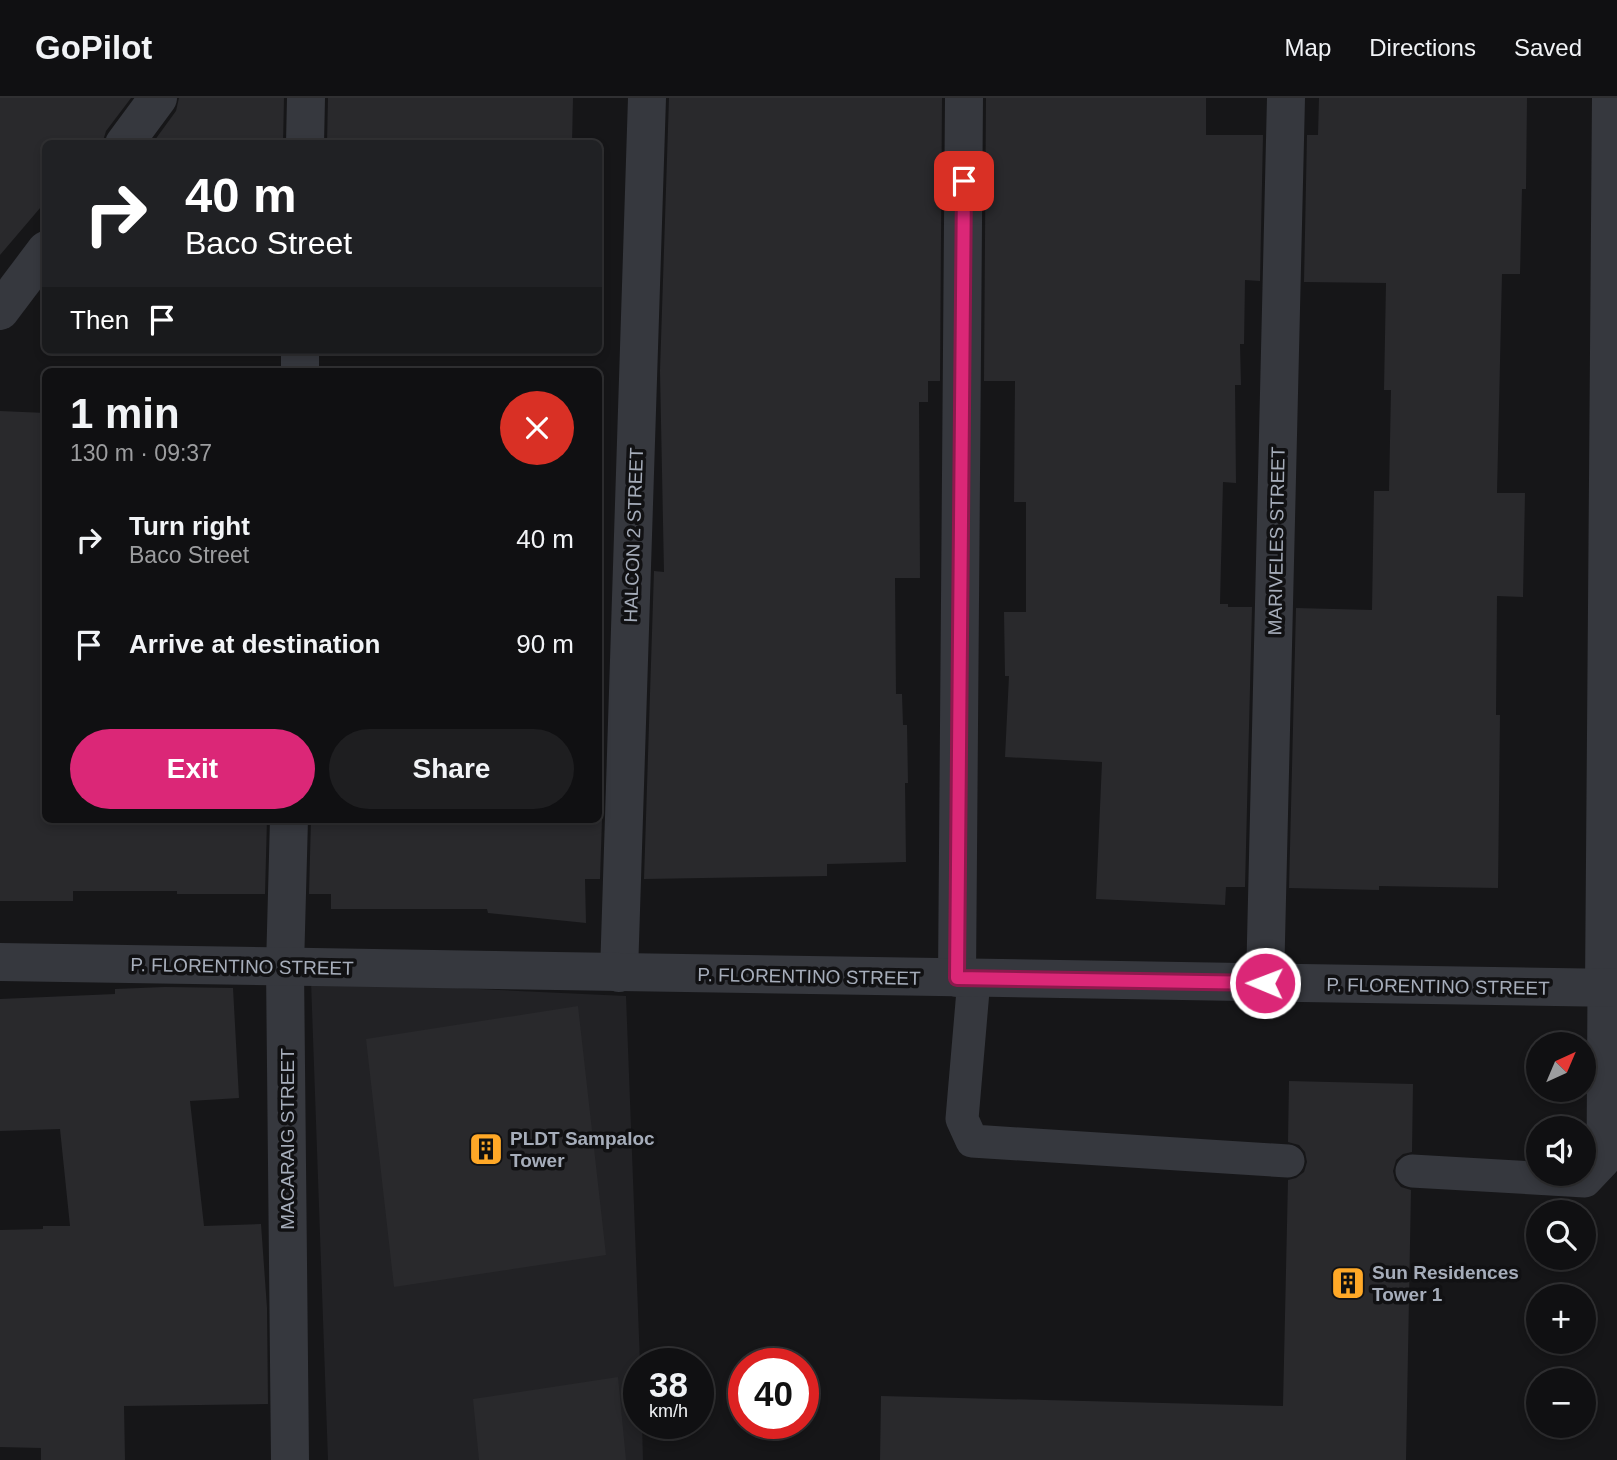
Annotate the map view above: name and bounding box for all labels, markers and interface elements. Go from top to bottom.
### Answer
text: GoPilot [35,29,152,66]
text: Map [1285,34,1331,61]
text: Directions [1369,34,1476,61]
text: Saved [1514,34,1582,61]
pin [934,151,994,211]
icon: arrive [945,162,983,200]
icon: right [70,168,161,259]
text: 40 m [185,168,297,222]
text: Baco Street [185,225,352,261]
icon: arrive [143,301,181,339]
text: Then [70,305,129,335]
text: 1 min [70,390,180,437]
button: close [500,391,574,465]
text: 130 m · 09:37 [70,440,212,466]
street label: MARIVELES STREET [1264,446,1289,636]
street label: HALCON 2 STREET [620,447,647,623]
text: Turn right [129,511,250,541]
icon: right [70,521,108,559]
text: 40 m [516,524,574,554]
text: Baco Street [129,542,249,568]
icon: arrive [70,626,108,664]
text: Arrive at destination [129,629,380,659]
text: 90 m [516,629,574,659]
button: Exit [70,729,315,809]
button: Share [329,729,574,809]
position arrow [1228,946,1302,1020]
street label: P. FLORENTINO STREET [130,954,354,979]
street label: P. FLORENTINO STREET [697,964,921,989]
street label: P. FLORENTINO STREET [1326,974,1550,999]
north arrow [1526,1032,1596,1102]
map controls [1526,1032,1596,1438]
street label: MACARAIG STREET [277,1048,298,1230]
button: sound [1526,1116,1596,1186]
place label: PLDT Sampaloc Tower [510,1128,655,1171]
building icon: PLDT Sampaloc Tower [467,1130,505,1168]
button: search [1526,1200,1596,1270]
place label: Sun Residences Tower 1 [1372,1262,1519,1305]
building icon: Sun Residences Tower 1 [1329,1264,1367,1302]
button: + [1526,1284,1596,1354]
speed limit sign: 40 [728,1348,819,1439]
text: 38 [649,1365,688,1404]
button: − [1526,1368,1596,1438]
text: km/h [649,1401,688,1421]

